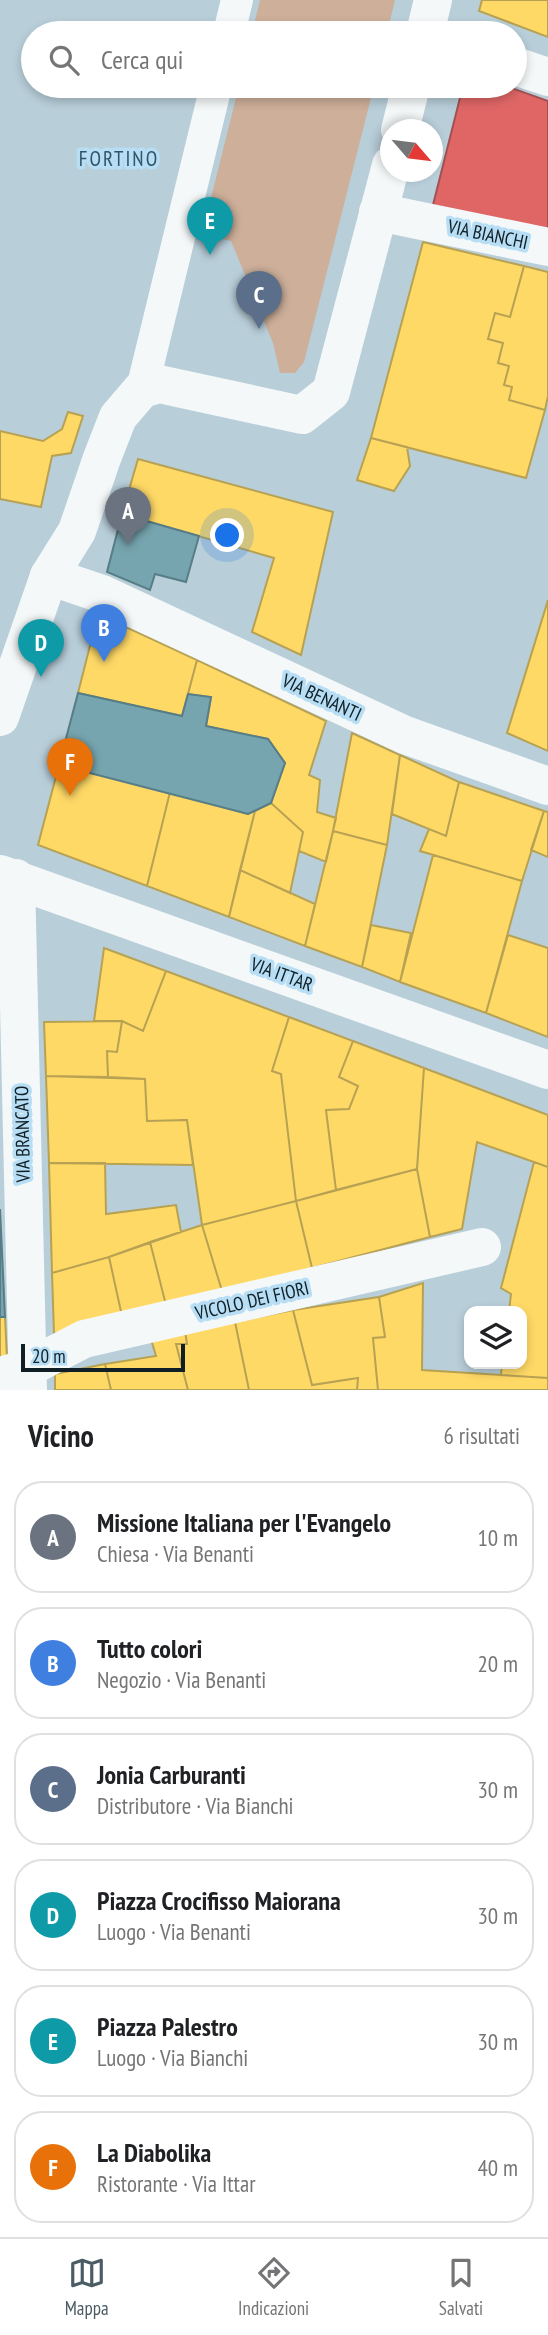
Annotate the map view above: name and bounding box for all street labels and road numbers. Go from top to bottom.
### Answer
street label: VIA BIANCHI [445,214,530,254]
street label: VIA BENANTI [277,668,366,726]
street label: VIA ITTAR [247,951,316,996]
street label: VIA BRANCATO [9,1085,35,1184]
street label: VICOLO DEI FIORI [192,1275,311,1325]

